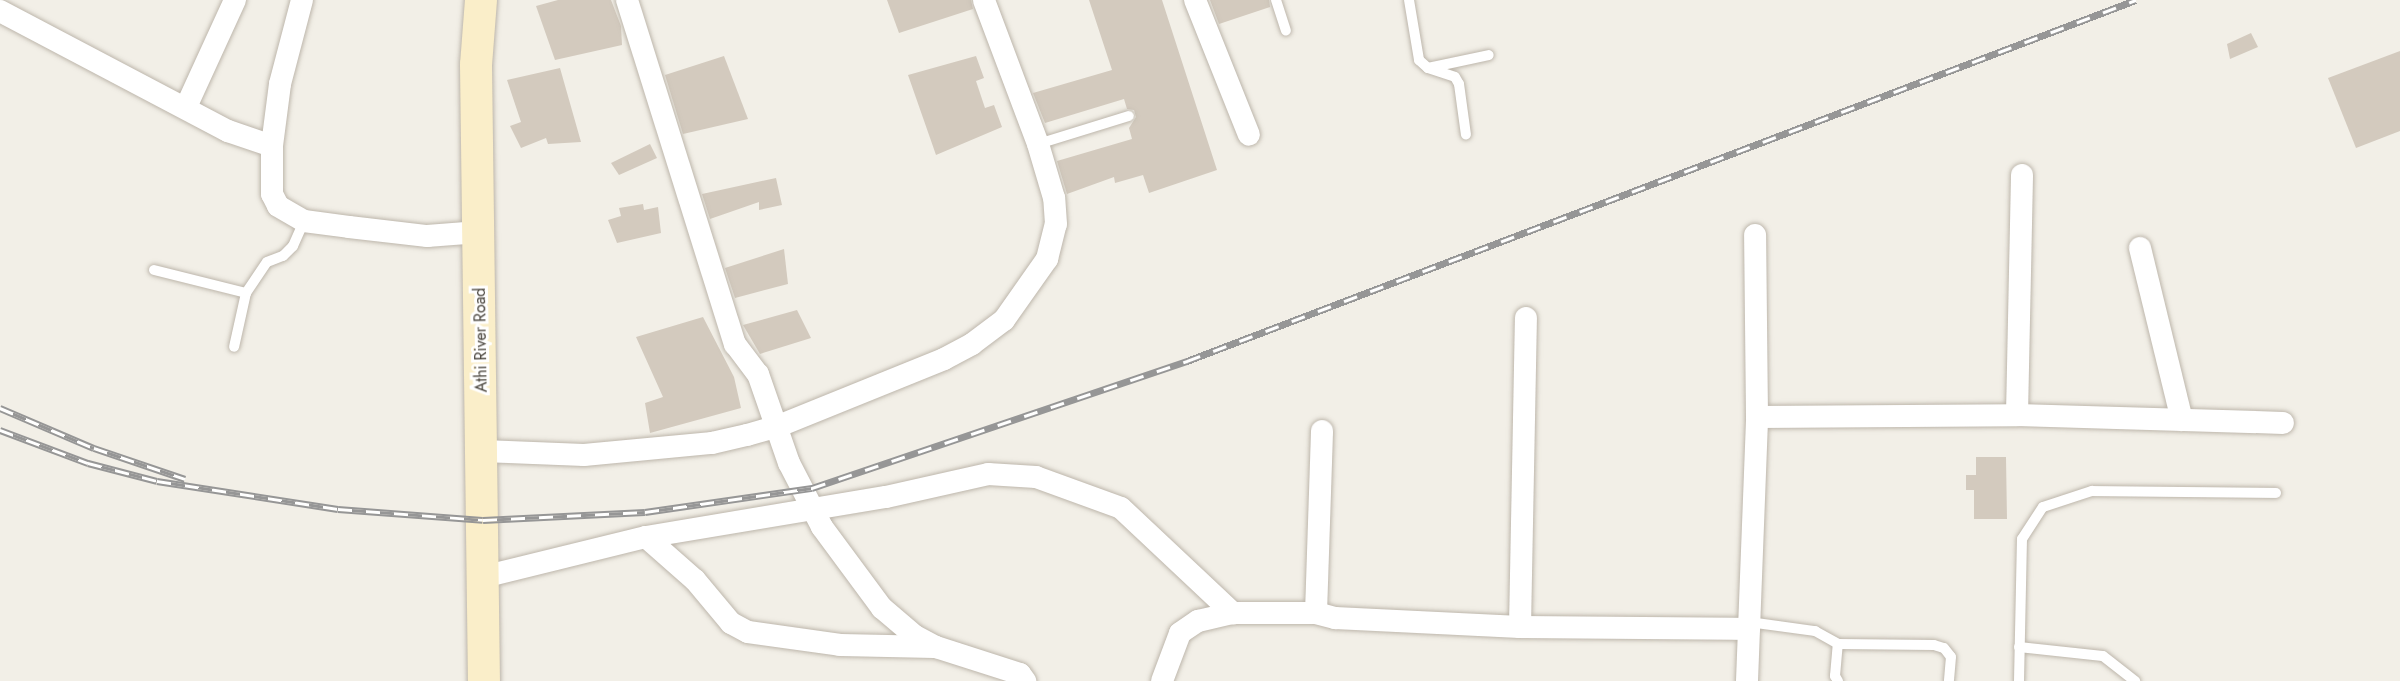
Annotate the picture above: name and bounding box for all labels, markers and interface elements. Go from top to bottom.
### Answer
street label: Athi River Road [470,287,492,393]

